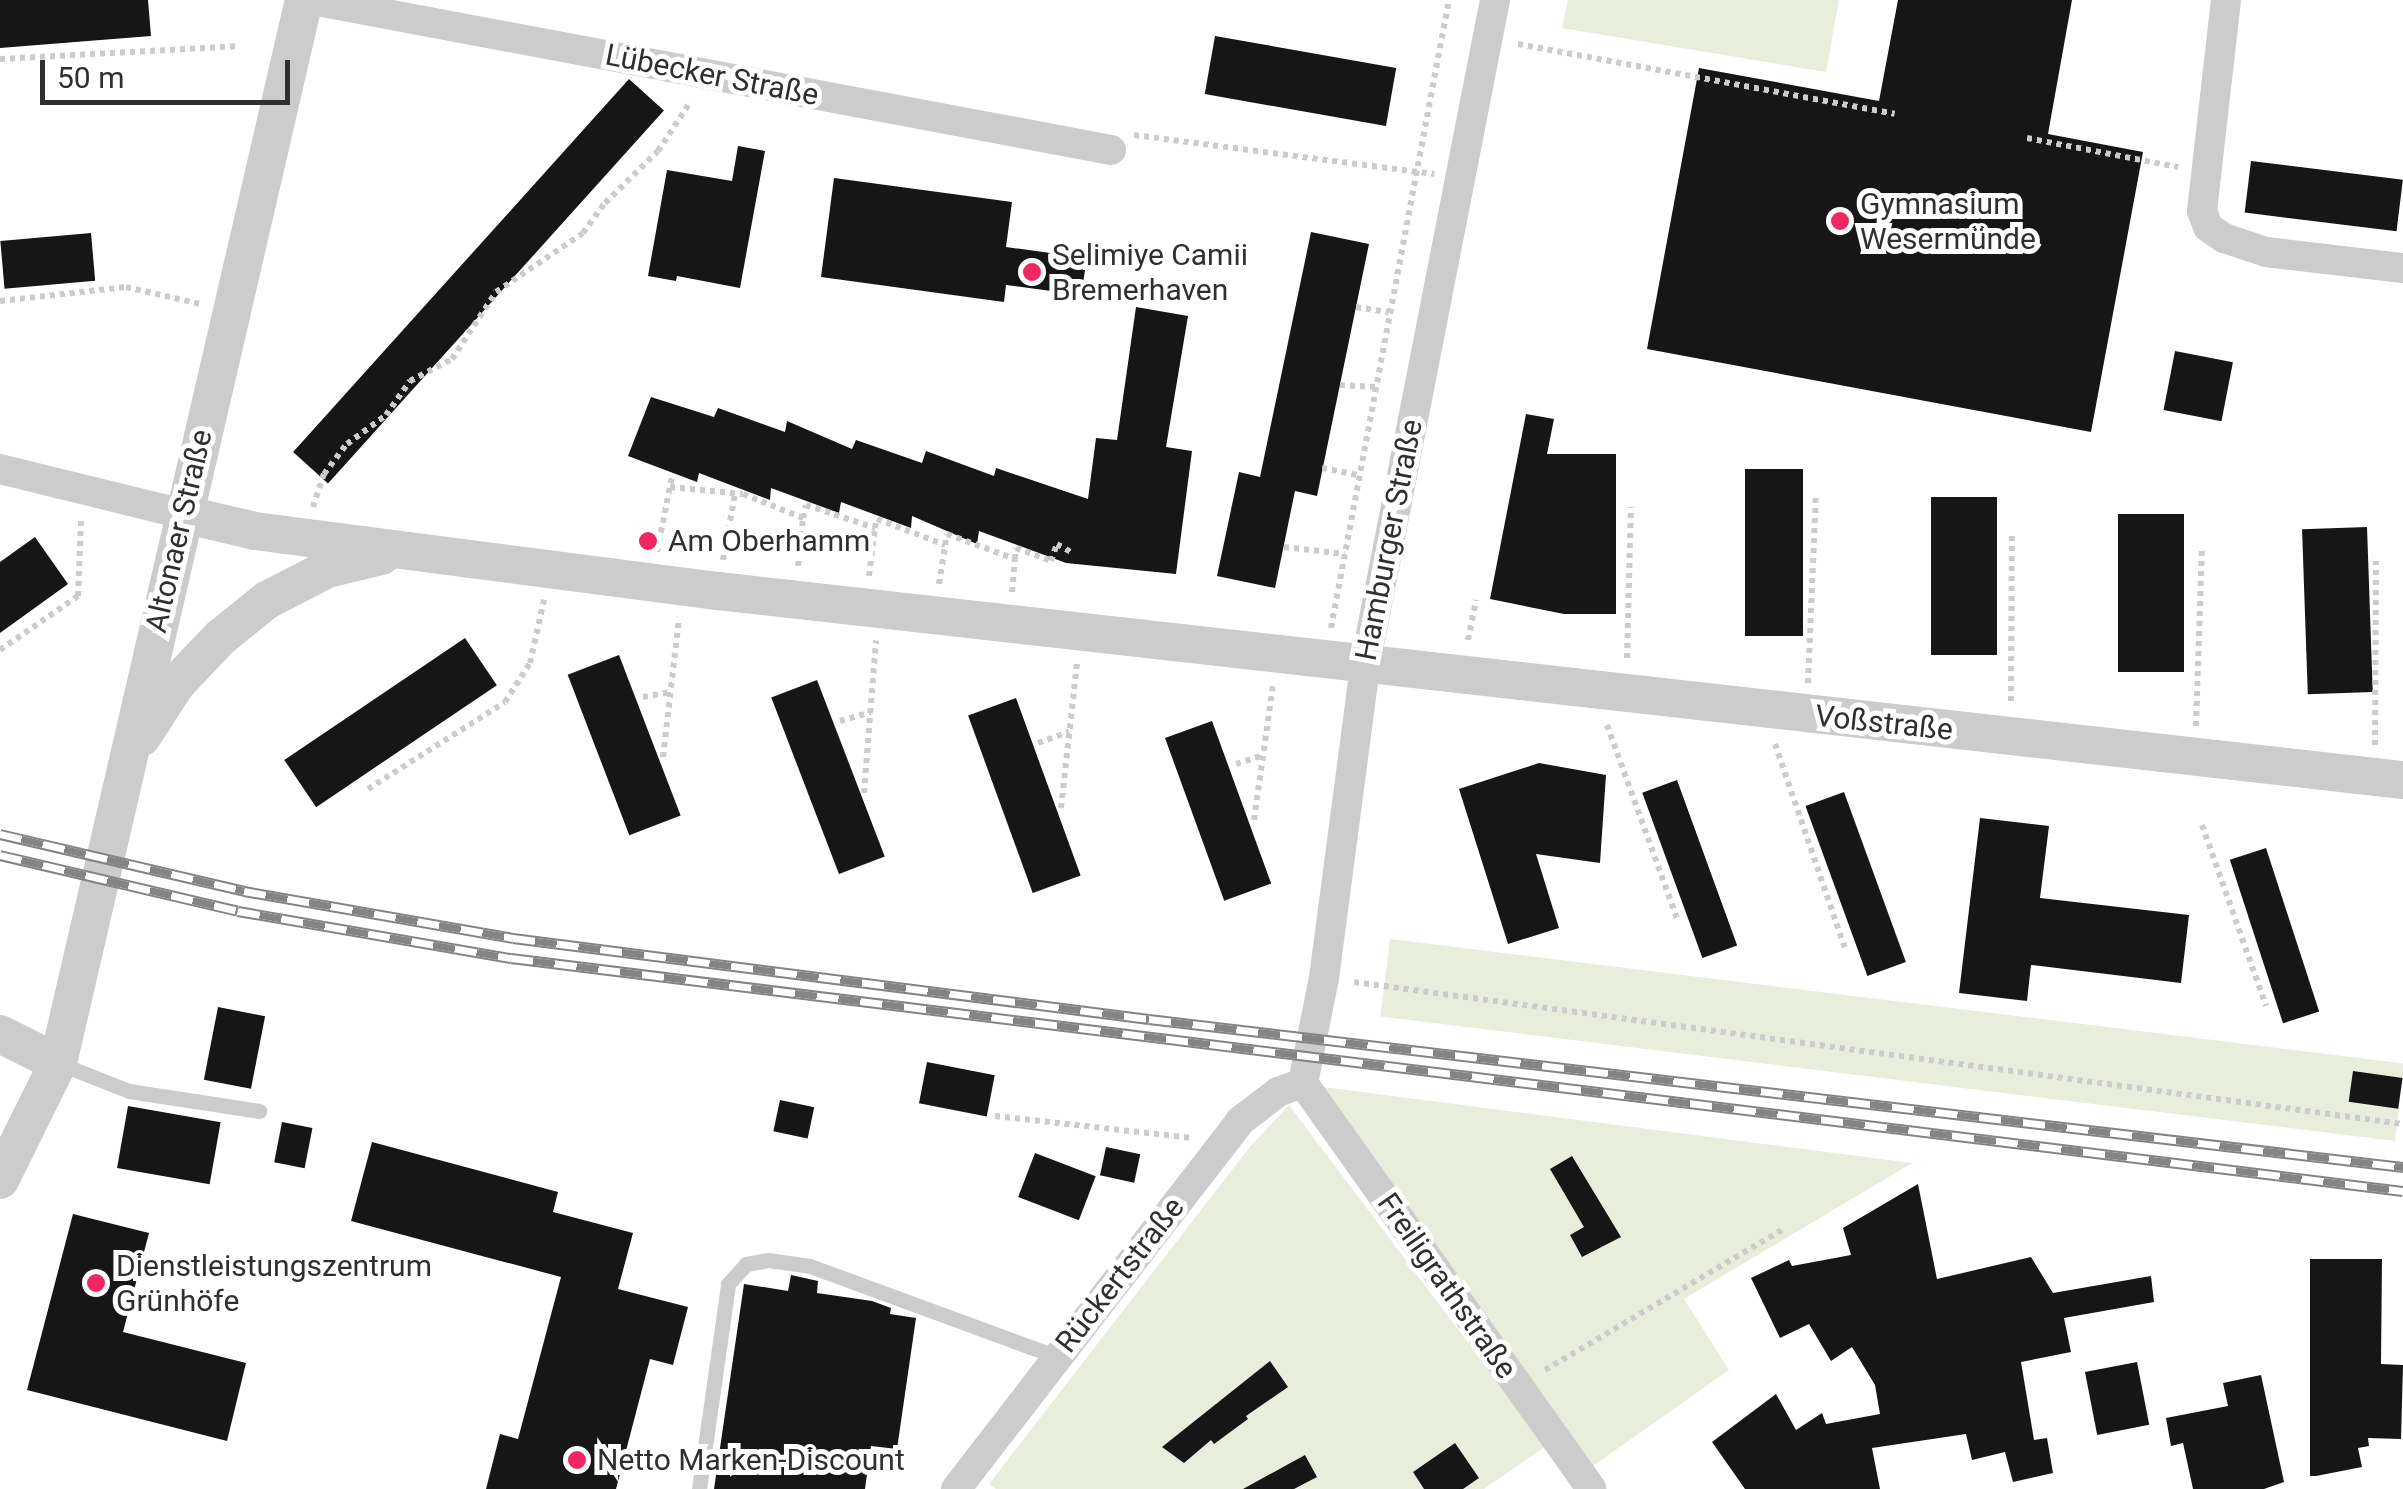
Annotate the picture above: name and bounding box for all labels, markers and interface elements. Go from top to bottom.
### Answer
street label: Lübecker Straße [602,37,822,113]
scale bar [45,40,295,102]
text: 50 m [57,60,124,95]
place label: Gymnasium Wesermünde [1860,186,2036,256]
marker: Gymnasium Wesermünde [1829,210,1851,232]
place label: Selimiye Camii Bremerhaven [1052,237,1248,308]
marker: Selimiye Camii Bremerhaven [1021,261,1043,283]
street label: Hamburger Straße [1348,416,1430,664]
street label: Altonaer Straße [138,426,220,636]
place label: Am Oberhamm [668,523,870,559]
marker: Am Oberhamm [637,530,659,552]
street label: Voßstraße [1813,698,1955,748]
street label: Freiligrathstraße [1370,1186,1524,1386]
street label: Rückertstraße [1048,1190,1192,1360]
place label: Dienstleistungszentrum Grünhöfe [116,1248,432,1318]
marker: Dienstleistungszentrum Grünhöfe [85,1272,107,1294]
place label: Netto Marken-Discount [597,1442,905,1478]
marker: Netto Marken-Discount [566,1449,588,1471]

